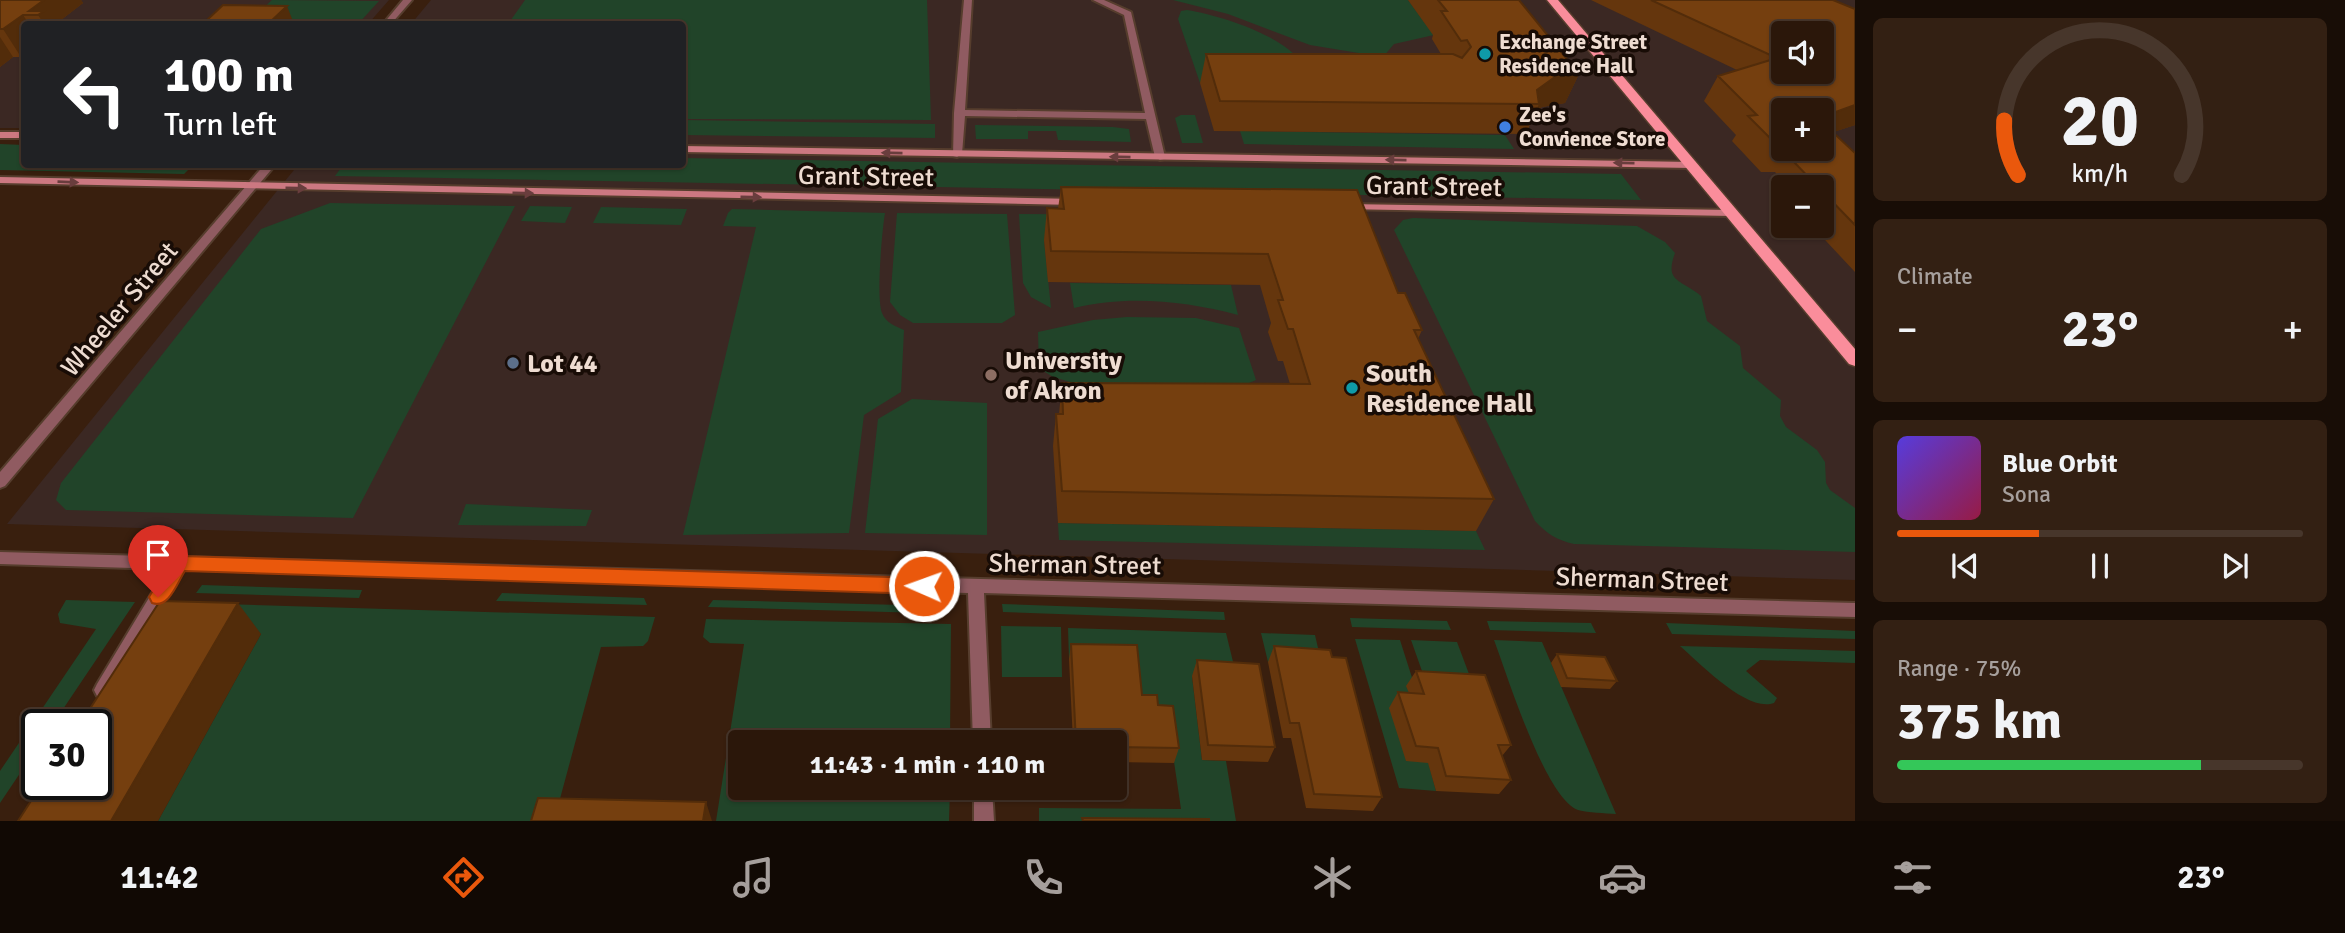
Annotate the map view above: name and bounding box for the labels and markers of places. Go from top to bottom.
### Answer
place label: Exchange Street Residence Hall [1499,29,1647,79]
marker: Exchange Street Residence Hall [1477,46,1493,62]
place label: Zee's Convience Store [1519,102,1665,152]
marker: Zee's Convience Store [1497,119,1513,135]
place label: University of Akron [1005,345,1122,407]
place label: Lot 44 [527,348,597,380]
marker: Lot 44 [505,355,521,371]
place label: South Residence Hall [1366,358,1533,420]
marker: University of Akron [983,367,999,383]
marker: South Residence Hall [1344,380,1360,396]
pin [128,525,188,597]

